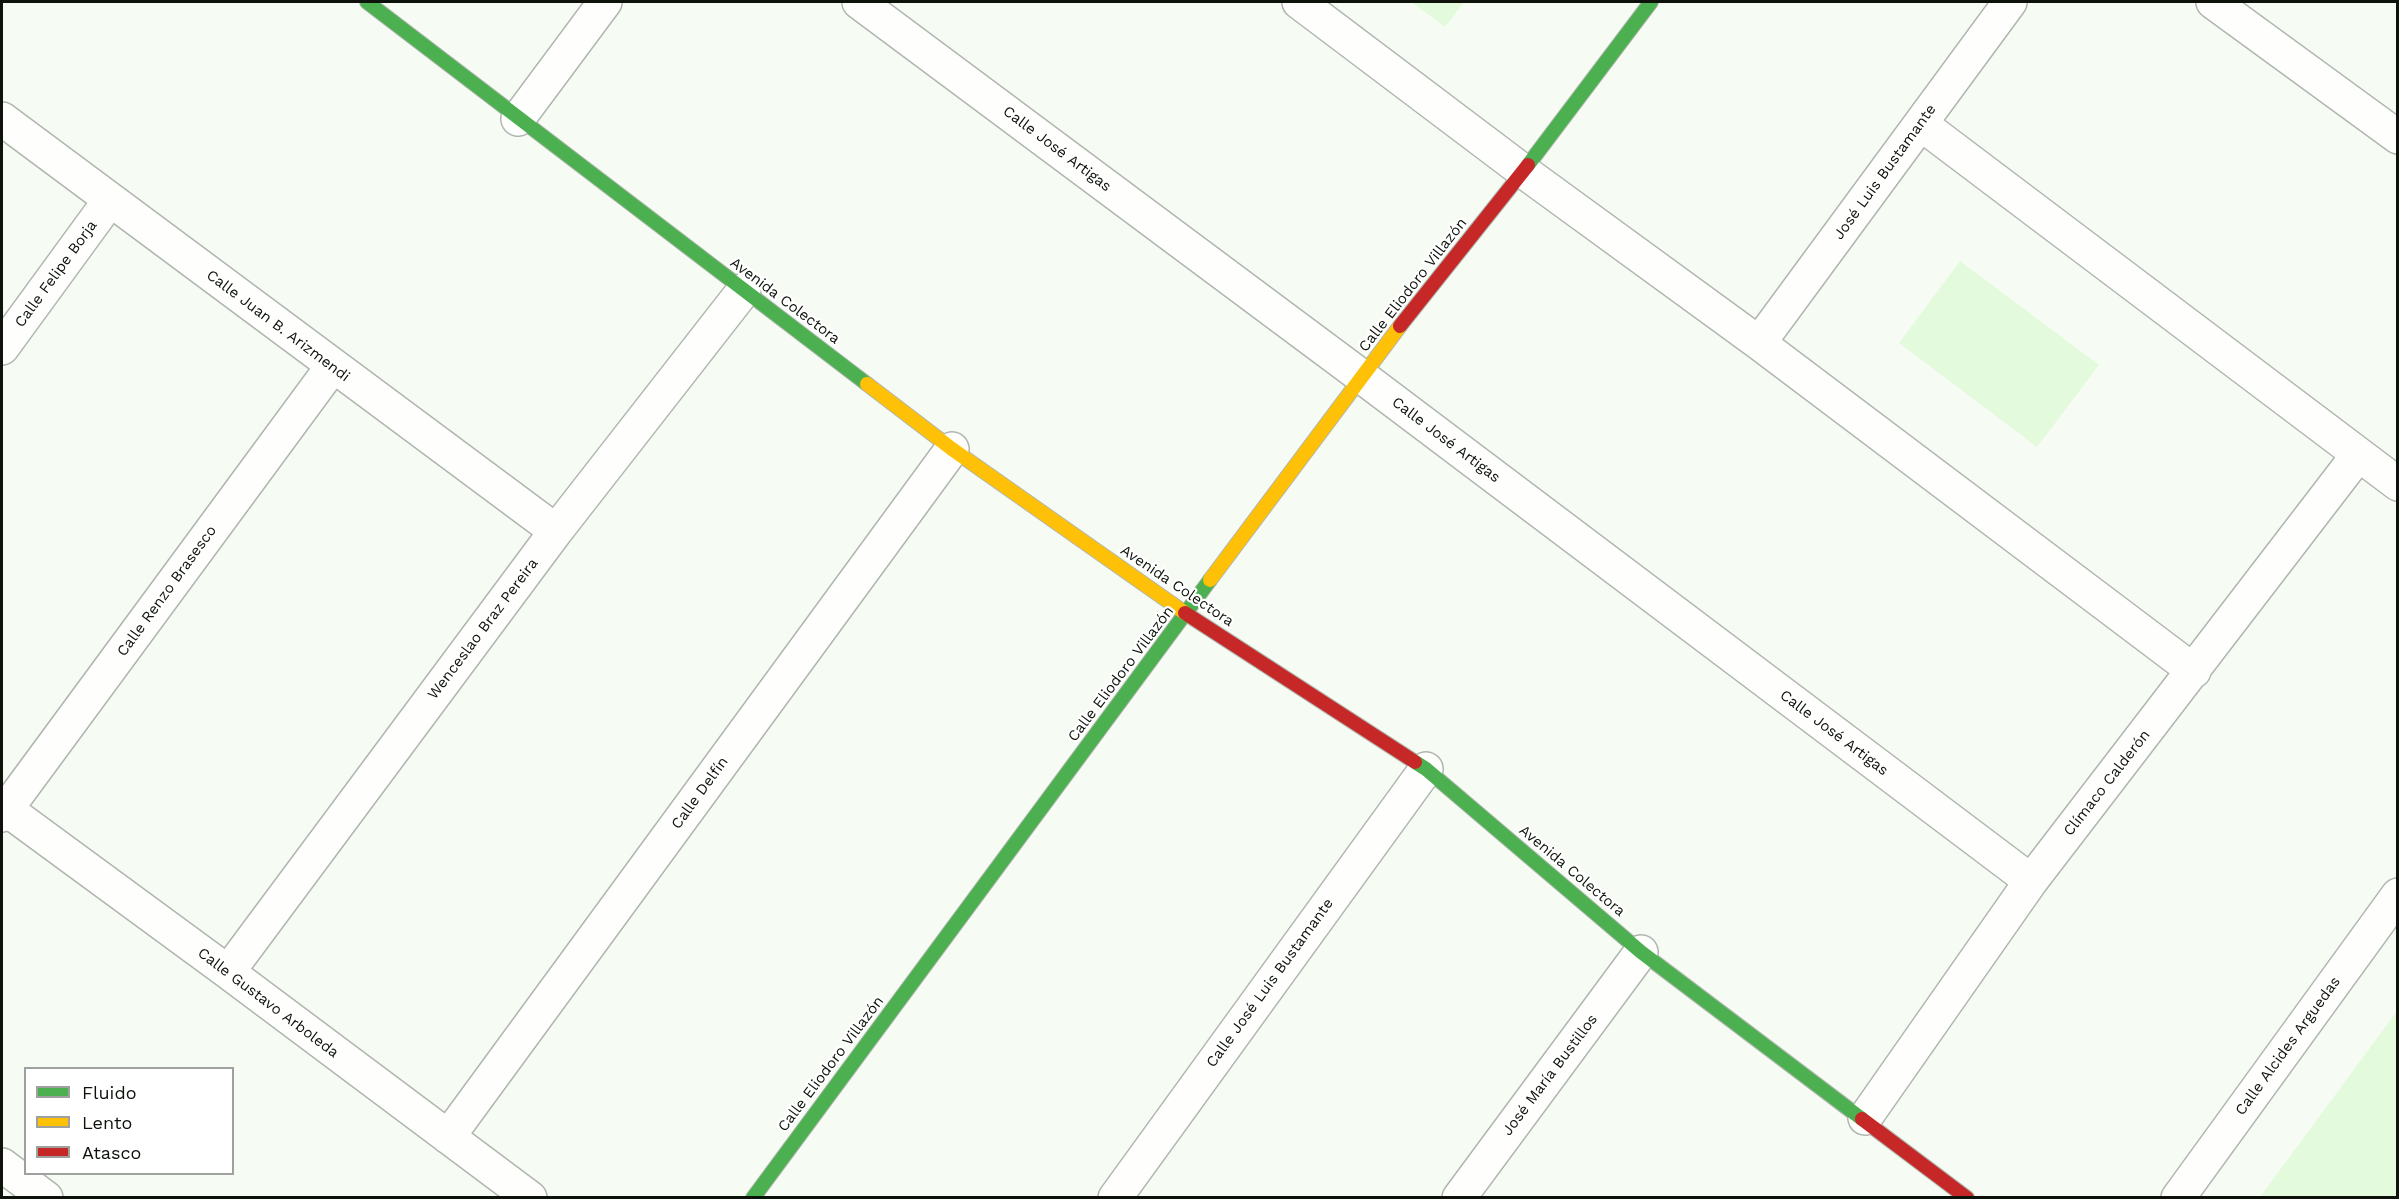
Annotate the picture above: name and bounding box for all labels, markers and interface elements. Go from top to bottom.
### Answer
street label: José Luis Bustamante [1830,101,1940,243]
street label: Calle José Artigas [999,102,1115,196]
street label: Calle Eliodoro Villazón [1355,215,1471,355]
street label: Calle Felipe Borja [11,217,101,331]
street label: Avenida Colectora [727,254,843,348]
street label: Calle Juan B. Arizmendi [203,266,353,386]
street label: Calle José Artigas [1388,393,1504,487]
street label: Calle Renzo Brasesco [113,522,221,660]
street label: Avenida Colectora [1117,541,1237,631]
street label: Wenceslao Braz Pereira [424,555,542,703]
street label: Calle Eliodoro Villazón [1064,603,1178,745]
street label: Calle José Artigas [1776,686,1892,780]
street label: Clímaco Calderón [2060,726,2154,840]
street label: Calle Delfín [668,753,732,833]
street label: Avenida Colectora [1515,821,1629,921]
street label: Calle José Luis Bustamante [1203,895,1337,1071]
street label: Calle Gustavo Arboleda [194,944,342,1062]
street label: Calle Alcides Arguedas [2232,973,2344,1119]
street label: Calle Eliodoro Villazón [774,993,888,1135]
street label: José María Bustillos [1498,1011,1602,1139]
legend [24,1067,234,1175]
text: Fluido [82,1082,136,1103]
text: Lento [82,1112,132,1133]
text: Atasco [82,1142,141,1163]

